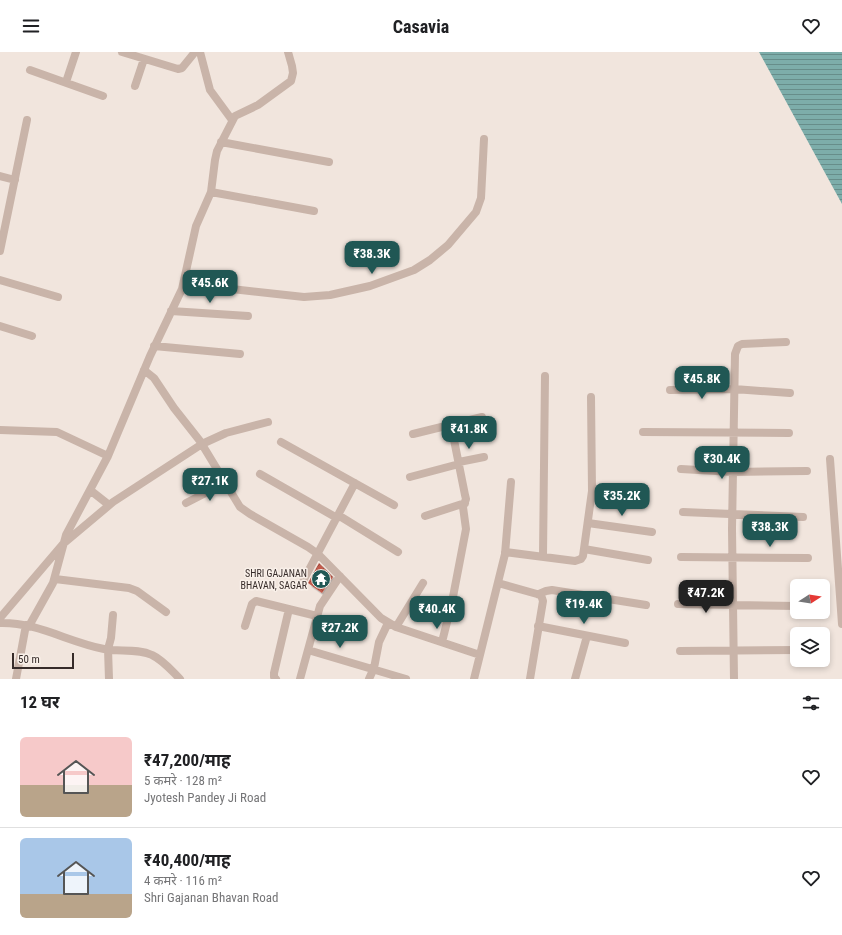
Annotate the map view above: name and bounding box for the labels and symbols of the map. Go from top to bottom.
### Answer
pin: ₹38.3K [339,241,405,275]
pin: ₹45.6K [177,270,243,304]
pin: ₹45.8K [669,366,735,400]
pin: ₹41.8K [436,416,502,450]
pin: ₹30.4K [689,446,755,480]
pin: ₹27.1K [177,468,243,502]
pin: ₹35.2K [589,483,655,517]
pin: ₹38.3K [737,514,803,548]
place label: SHRI GAJANAN BHAVAN, SAGAR [241,568,308,591]
temple icon: SHRI GAJANAN BHAVAN, SAGAR [310,568,332,590]
north arrow [790,579,830,619]
pin: ₹47.2K [673,580,739,614]
pin: ₹19.4K [551,591,617,625]
pin: ₹40.4K [404,596,470,630]
pin: ₹27.2K [307,615,373,649]
scale bar [12,651,74,670]

